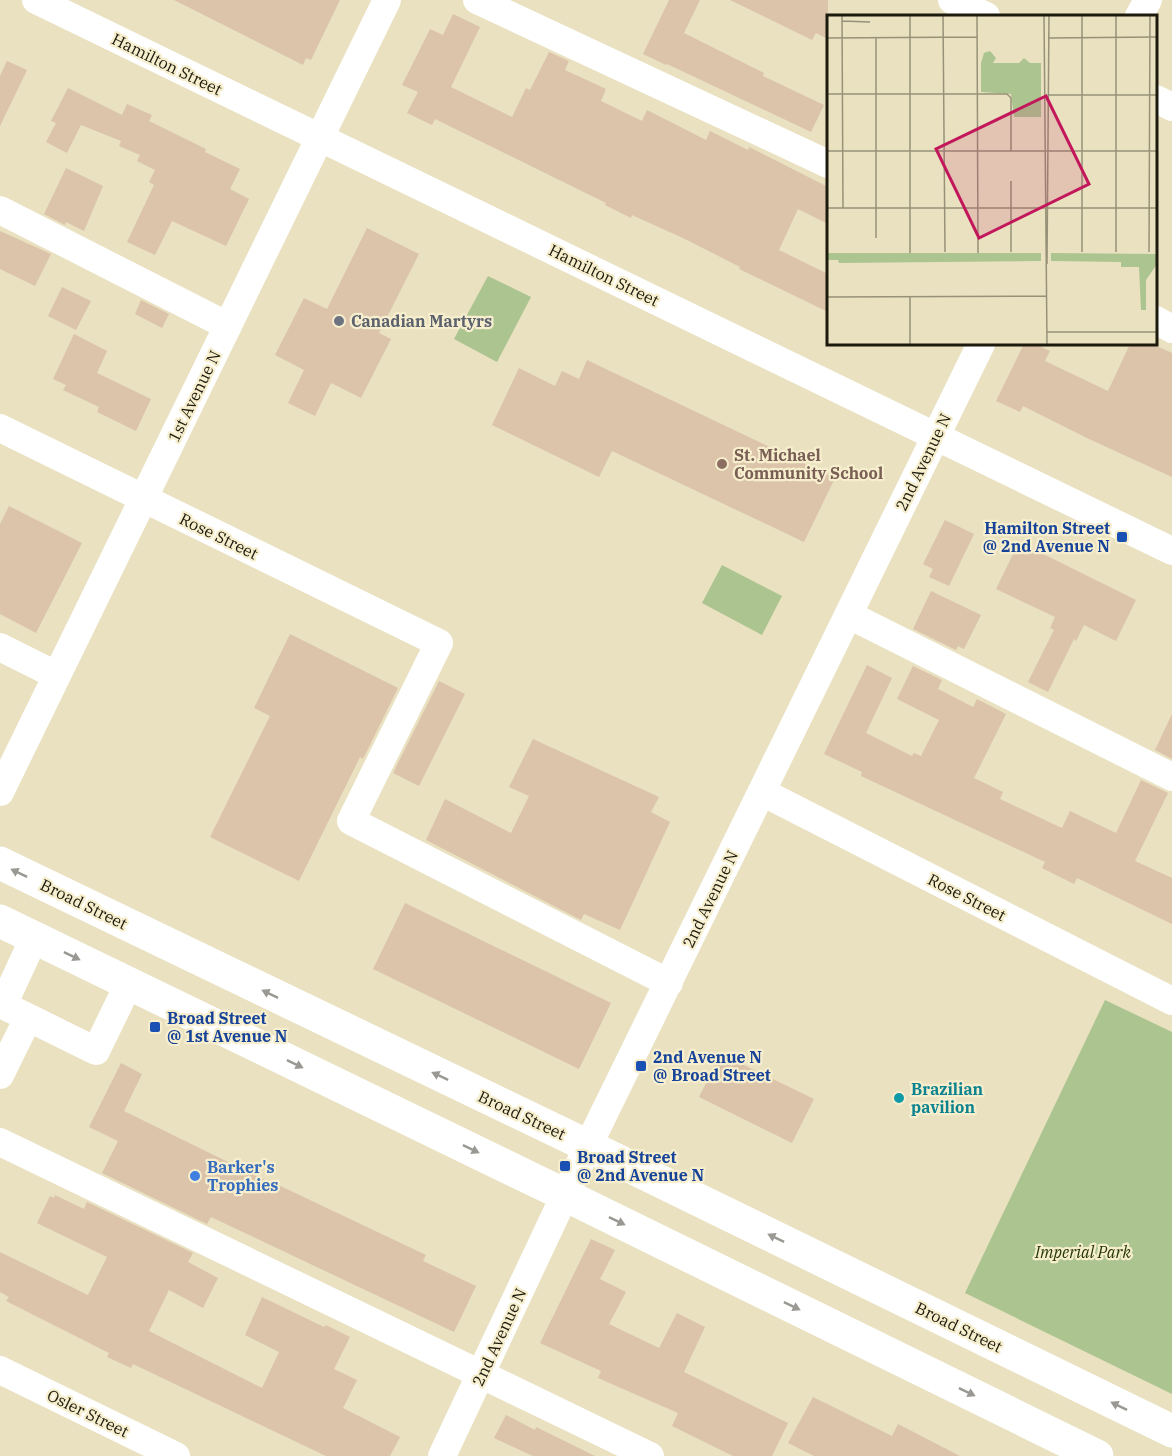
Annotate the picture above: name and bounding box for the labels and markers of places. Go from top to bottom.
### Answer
place label: Canadian Martyrs [351,311,492,331]
marker: Canadian Martyrs [332,314,346,328]
place label: St. Michael Community School [734,445,883,483]
marker: St. Michael Community School [715,457,729,471]
place label: Hamilton Street @ 2nd Avenue N [983,518,1110,556]
marker: Hamilton Street @ 2nd Avenue N [1115,530,1129,544]
place label: Broad Street @ 1st Avenue N [167,1008,287,1046]
marker: Broad Street @ 1st Avenue N [148,1020,162,1034]
place label: 2nd Avenue N @ Broad Street [653,1047,771,1085]
marker: 2nd Avenue N @ Broad Street [634,1059,648,1073]
place label: Brazilian pavilion [911,1079,984,1117]
marker: Brazilian pavilion [892,1091,906,1105]
place label: Broad Street @ 2nd Avenue N [577,1147,704,1185]
place label: Barker's Trophies [207,1157,279,1195]
marker: Broad Street @ 2nd Avenue N [558,1159,572,1173]
marker: Barker's Trophies [188,1169,202,1183]

